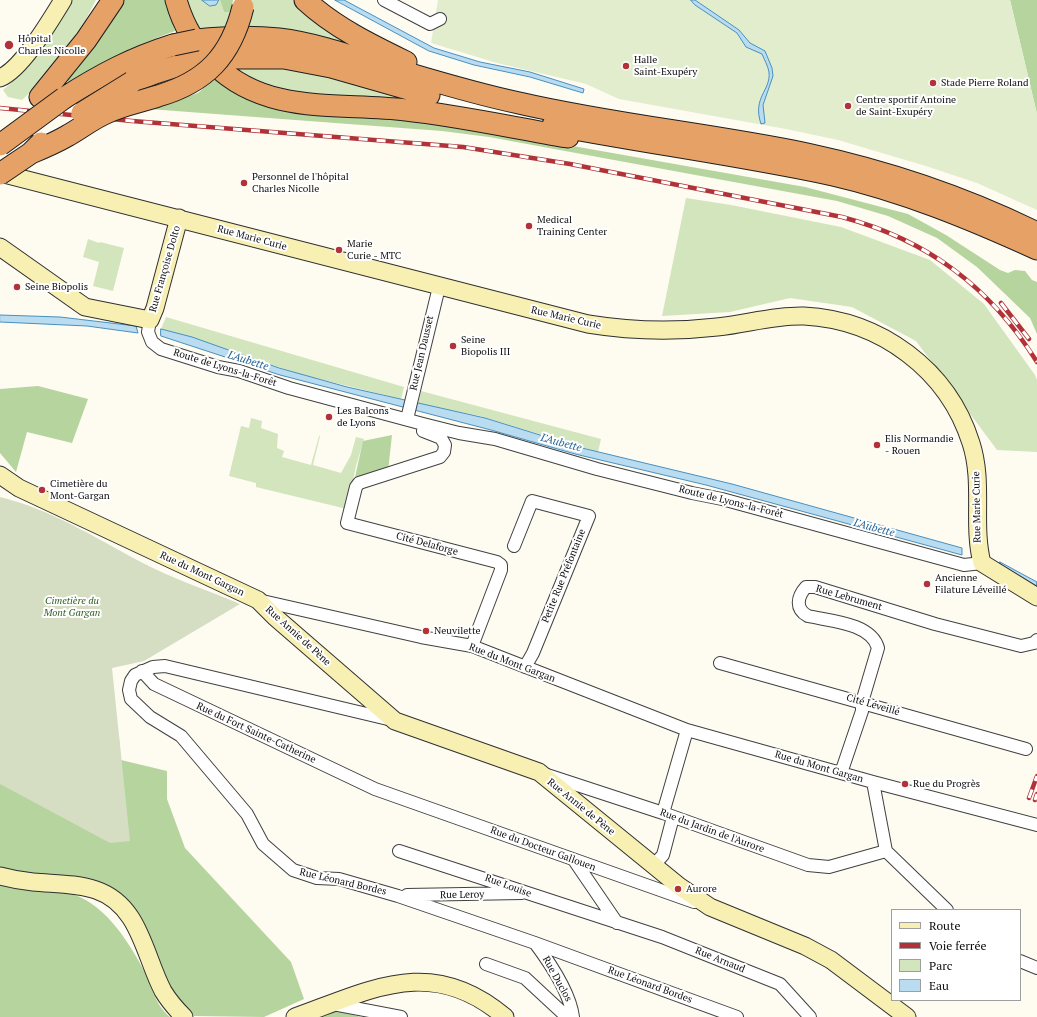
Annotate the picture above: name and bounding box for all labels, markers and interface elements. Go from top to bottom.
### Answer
place label: Hôpital Charles Nicolle [18,33,85,56]
marker: Hôpital Charles Nicolle [3,39,15,51]
place label: Halle Saint-Exupéry [634,54,697,78]
marker: Halle Saint-Exupéry [621,61,631,71]
place label: Stade Pierre Roland [941,77,1029,89]
marker: Stade Pierre Roland [928,78,938,88]
place label: Centre sportif Antoine de Saint-Exupéry [856,94,956,118]
marker: Centre sportif Antoine de Saint-Exupéry [843,101,853,111]
place label: Personnel de l'hôpital Charles Nicolle [252,171,349,194]
marker: Personnel de l'hôpital Charles Nicolle [239,178,249,188]
place label: Medical Training Center [537,214,607,238]
marker: Medical Training Center [524,221,534,231]
street label: Rue Marie Curie [216,223,288,253]
street label: Rue Françoise Dolto [147,224,183,314]
place label: Marie Curie - MTC [347,238,401,262]
marker: Marie Curie - MTC [334,245,344,255]
place label: Seine Biopolis [25,281,88,293]
marker: Seine Biopolis [12,282,22,292]
street label: Rue Marie Curie [530,304,602,332]
street label: Rue Jean Dausset [408,314,436,392]
place label: Seine Biopolis III [461,334,510,358]
marker: Seine Biopolis III [448,341,458,351]
street label: Route de Lyons-la-Forêt [172,347,278,389]
water label: L'Aubette [226,349,270,373]
place label: Les Balcons de Lyons [337,405,389,428]
marker: Les Balcons de Lyons [324,412,334,422]
water label: L'Aubette [539,431,583,455]
place label: Elis Normandie - Rouen [885,433,953,456]
marker: Elis Normandie - Rouen [872,440,882,450]
street label: Rue Marie Curie [970,471,984,543]
place label: Cimetière du Mont-Gargan [50,478,110,502]
street label: Route de Lyons-la-Forêt [677,483,785,521]
marker: Cimetière du Mont-Gargan [37,485,47,495]
water label: L'Aubette [852,516,896,540]
street label: Petite Rue Préfontaine [540,527,588,625]
street label: Cité Delaforge [395,530,459,558]
street label: Rue du Mont Gargan [158,549,246,599]
place label: Ancienne Filature Léveillé [935,572,1007,596]
marker: Ancienne Filature Léveillé [922,579,932,589]
street label: Rue Lebrument [814,583,884,613]
park label: Cimetière du Mont Gargan [44,595,100,618]
street label: Rue Annie de Pène [263,604,333,668]
place label: Neuvilette [434,625,481,637]
marker: Neuvilette [421,626,431,636]
street label: Rue du Mont Gargan [467,641,557,685]
street label: Cité Léveillé [845,692,901,718]
street label: Rue du Fort Sainte-Catherine [194,700,318,766]
street label: Rue du Mont Gargan [773,749,865,785]
street label: Rue Annie de Pène [545,776,617,838]
place label: Rue du Progrès [913,778,980,790]
marker: Rue du Progrès [900,779,910,789]
street label: Rue du Jardin de l'Aurore [658,806,766,856]
street label: Rue du Docteur Gallouen [489,824,597,874]
street label: Rue Léonard Bordes [298,866,388,898]
street label: Rue Louise [483,872,533,900]
place label: Aurore [686,883,717,895]
marker: Aurore [673,884,683,894]
street label: Rue Leroy [440,889,484,901]
legend [891,909,1021,1001]
text: Route [929,918,960,933]
text: Voie ferrée [929,938,987,953]
street label: Rue Arnaud [693,945,747,975]
street label: Rue Duclos [540,954,574,1004]
text: Parc [929,958,952,973]
street label: Rue Léonard Bordes [606,964,694,1006]
text: Eau [929,978,949,993]

